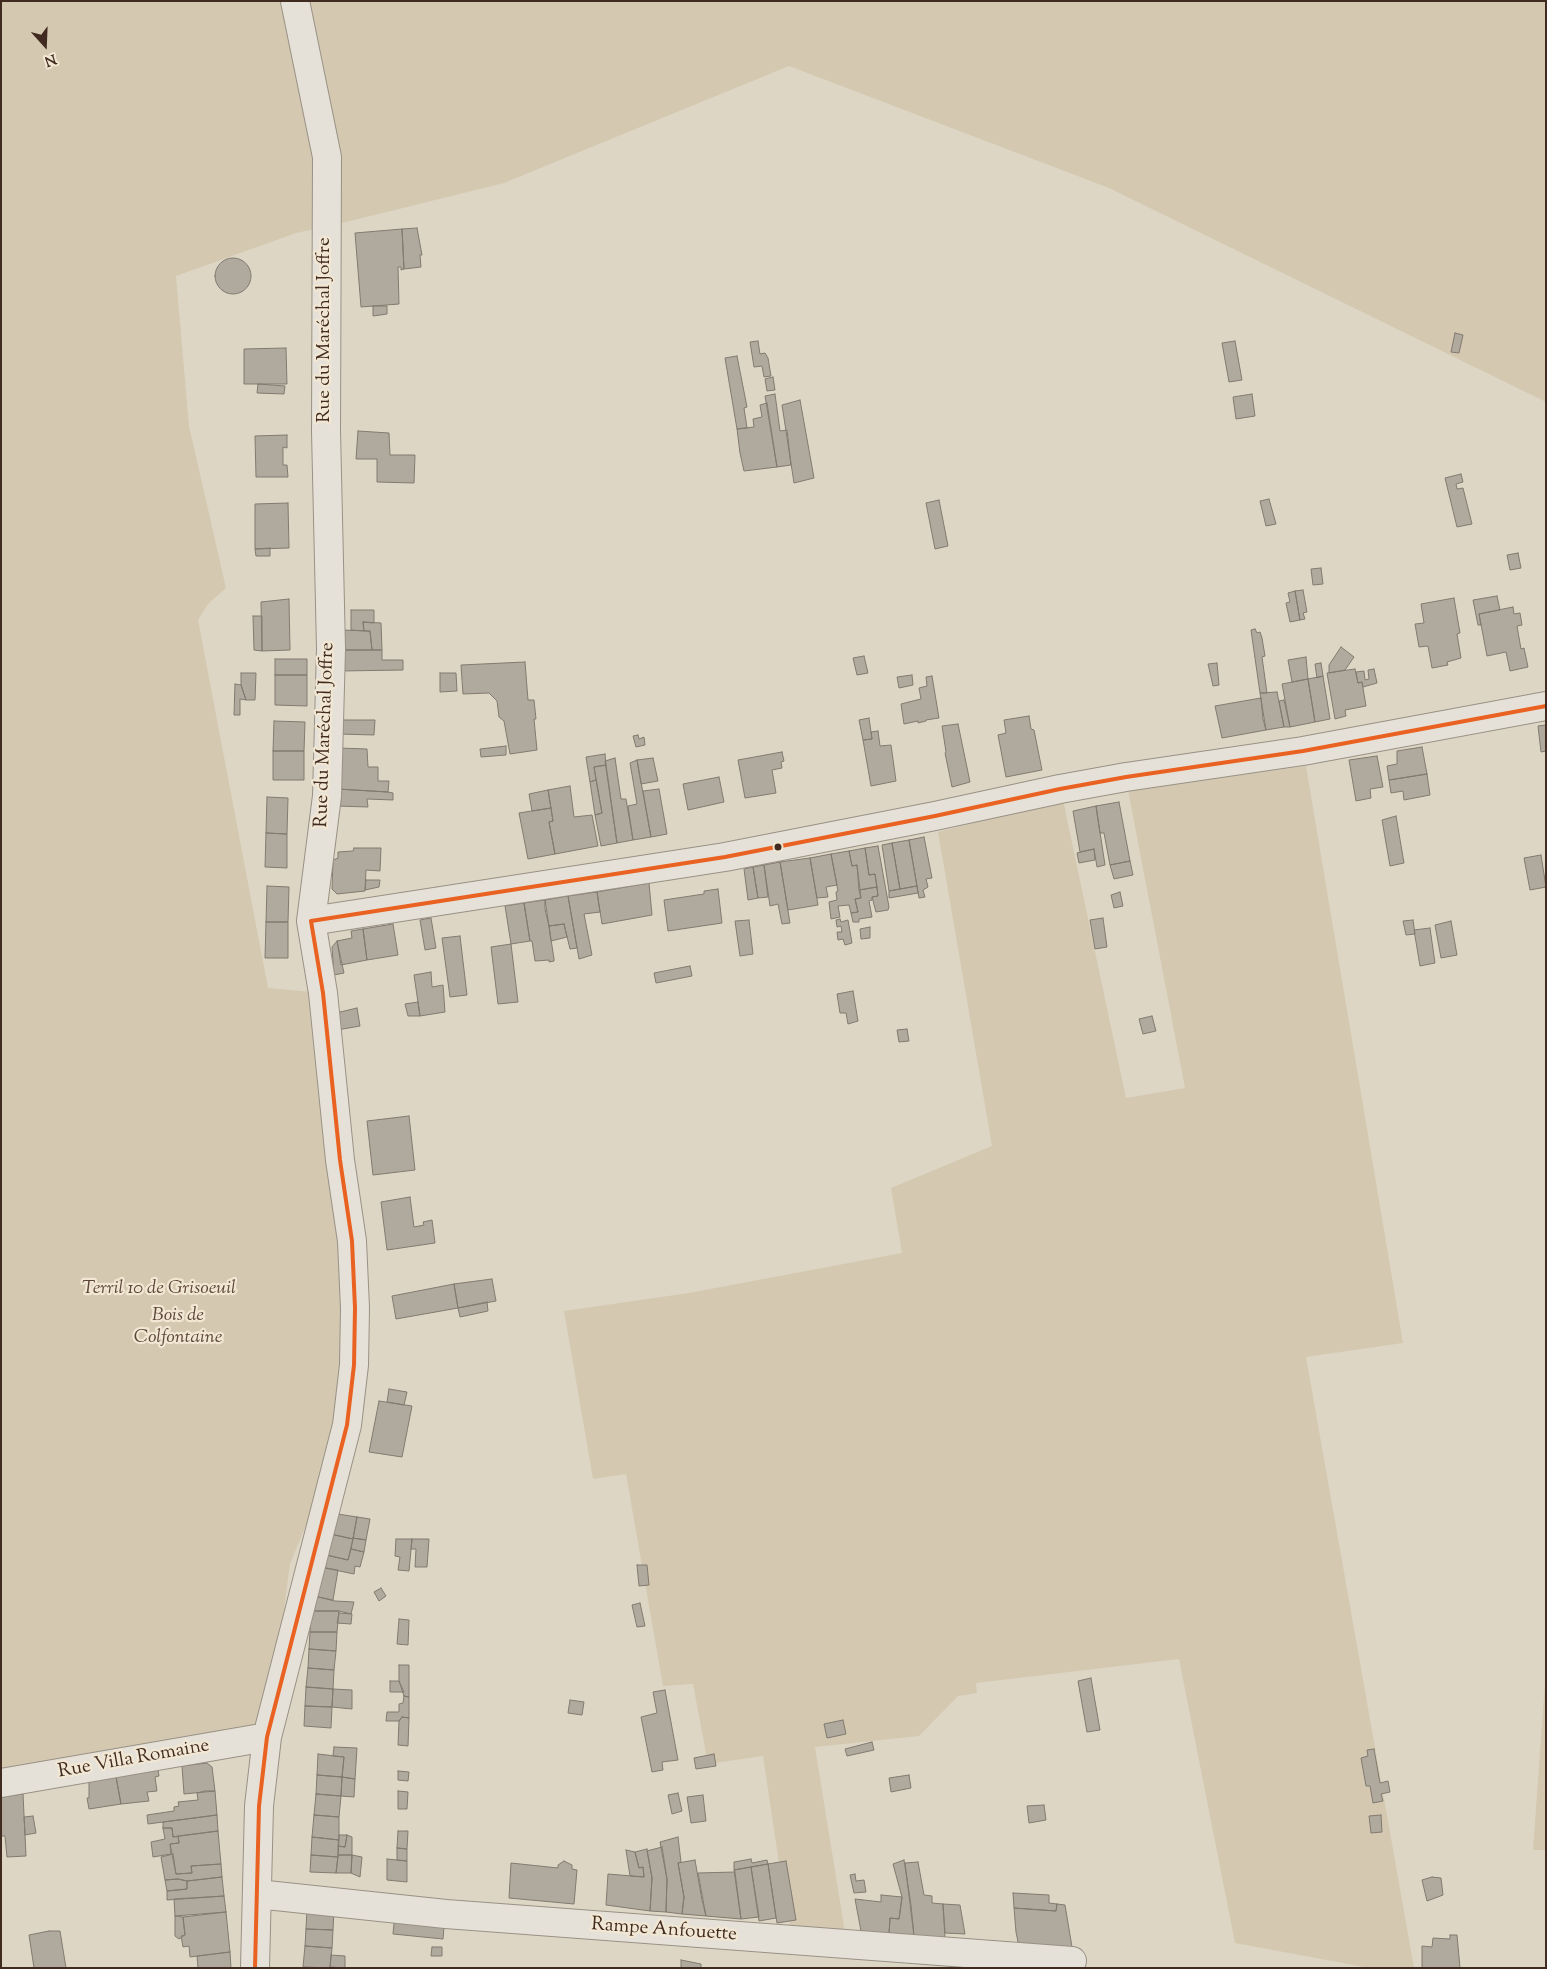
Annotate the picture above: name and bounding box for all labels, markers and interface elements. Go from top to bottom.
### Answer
north arrow [20,20,70,70]
text: N [41,48,59,70]
street label: Rue du Maréchal Joffre [315,237,337,423]
street label: Rue du Maréchal Joffre [311,642,341,828]
unlabelled marker [773,842,783,852]
park label: Terril 10 de Grisoeuil [82,1279,236,1301]
park label: Bois de Colfontaine [134,1306,222,1350]
street label: Rue Villa Romaine [57,1735,211,1785]
street label: Rampe Anfouette [590,1915,738,1947]

